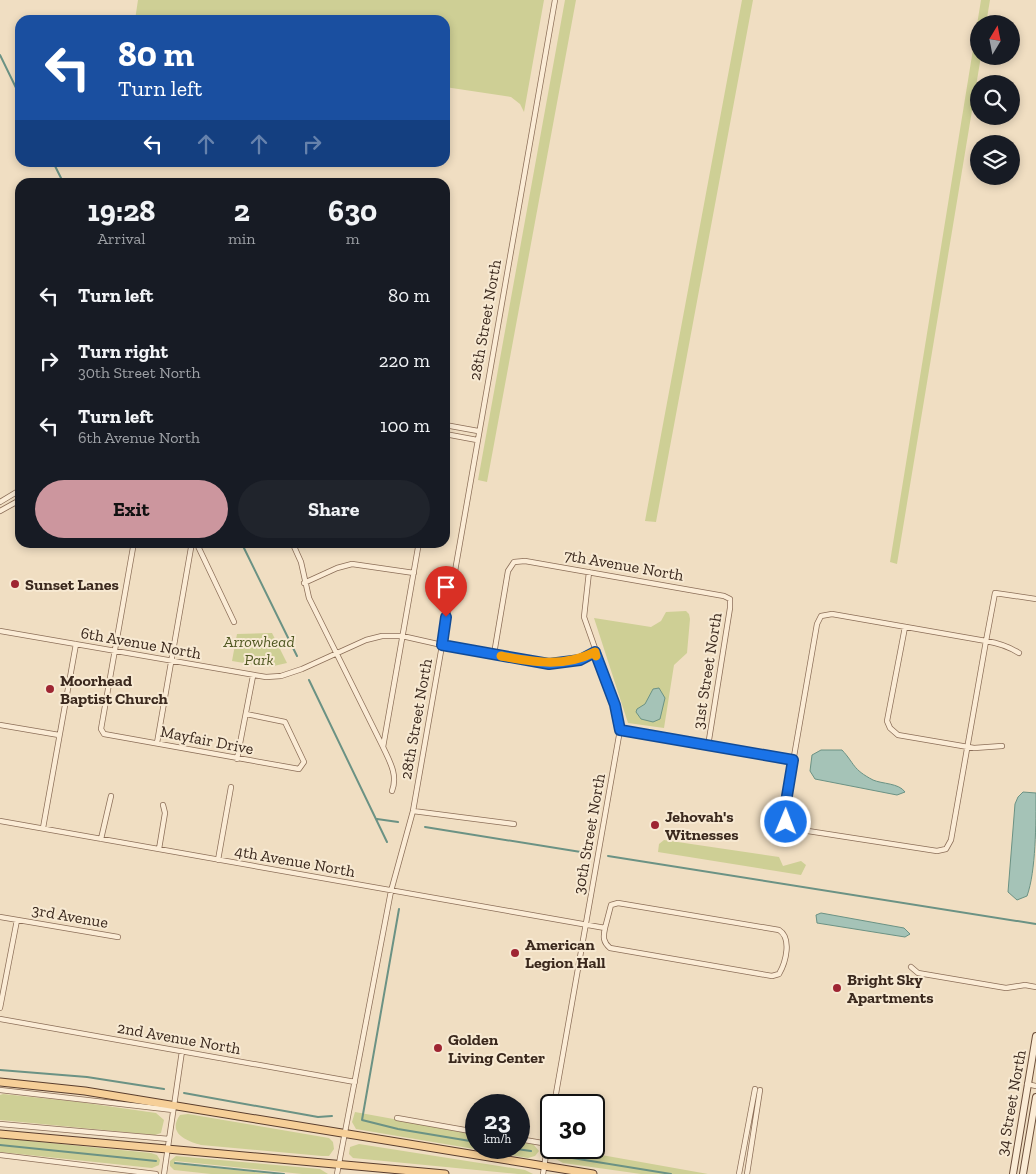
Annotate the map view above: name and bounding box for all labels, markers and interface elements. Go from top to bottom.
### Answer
north arrow [970,15,1020,65]
map controls [970,15,1020,185]
text: 80 m [118,33,194,75]
icon: left [35,35,100,100]
text: Turn left [118,75,202,102]
button: search [970,75,1020,125]
icon: left [139,130,167,158]
icon: ahead [192,130,220,158]
icon: ahead [245,130,273,158]
icon: right [298,130,326,158]
button: layers [970,135,1020,185]
text: 19:28 [88,193,155,229]
text: 2 [234,193,250,229]
text: 630 [328,193,377,229]
text: Arrival [97,229,146,248]
text: min [228,229,255,248]
text: m [346,229,360,248]
street label: 28th Street North [465,258,505,382]
icon: left [35,282,63,310]
text: Turn left [78,284,153,307]
text: 80 m [388,284,430,307]
text: Turn right [78,340,168,363]
icon: right [35,347,63,375]
text: 220 m [379,349,430,372]
text: 30th Street North [78,363,200,382]
text: Turn left [78,405,153,428]
icon: left [35,412,63,440]
text: 100 m [380,414,430,437]
text: 6th Avenue North [78,428,200,447]
button: Exit [35,480,228,538]
button: Share [238,480,430,538]
street label: 7th Avenue North [563,545,685,585]
pin [425,566,467,617]
icon: arrive [432,573,460,601]
place label: Sunset Lanes [25,575,119,594]
marker: Sunset Lanes [9,578,21,590]
street label: 31st Street North [688,611,726,731]
street label: 6th Avenue North [79,623,203,663]
park label: Arrowhead Park [222,632,295,669]
street label: 28th Street North [396,657,436,781]
place label: Moorhead Baptist Church [60,671,169,708]
marker: Moorhead Baptist Church [44,683,56,695]
street label: Mayfair Drive [159,722,255,758]
street label: 30th Street North [569,772,609,896]
position arrow [759,795,811,847]
place label: Jehovah's Witnesses [665,807,739,844]
marker: Jehovah's Witnesses [649,819,661,831]
street label: 4th Avenue North [233,841,357,881]
street label: 3rd Avenue [30,900,110,932]
place label: American Legion Hall [525,935,606,972]
marker: American Legion Hall [509,947,521,959]
place label: Bright Sky Apartments [847,970,933,1007]
marker: Bright Sky Apartments [831,982,843,994]
street label: 2nd Avenue North [116,1018,242,1058]
place label: Golden Living Center [448,1030,545,1067]
marker: Golden Living Center [432,1042,444,1054]
street label: 34 Street North [992,1049,1030,1157]
speed limit sign: 30 [540,1094,605,1159]
text: 23 [484,1105,511,1135]
text: km/h [484,1132,511,1146]

